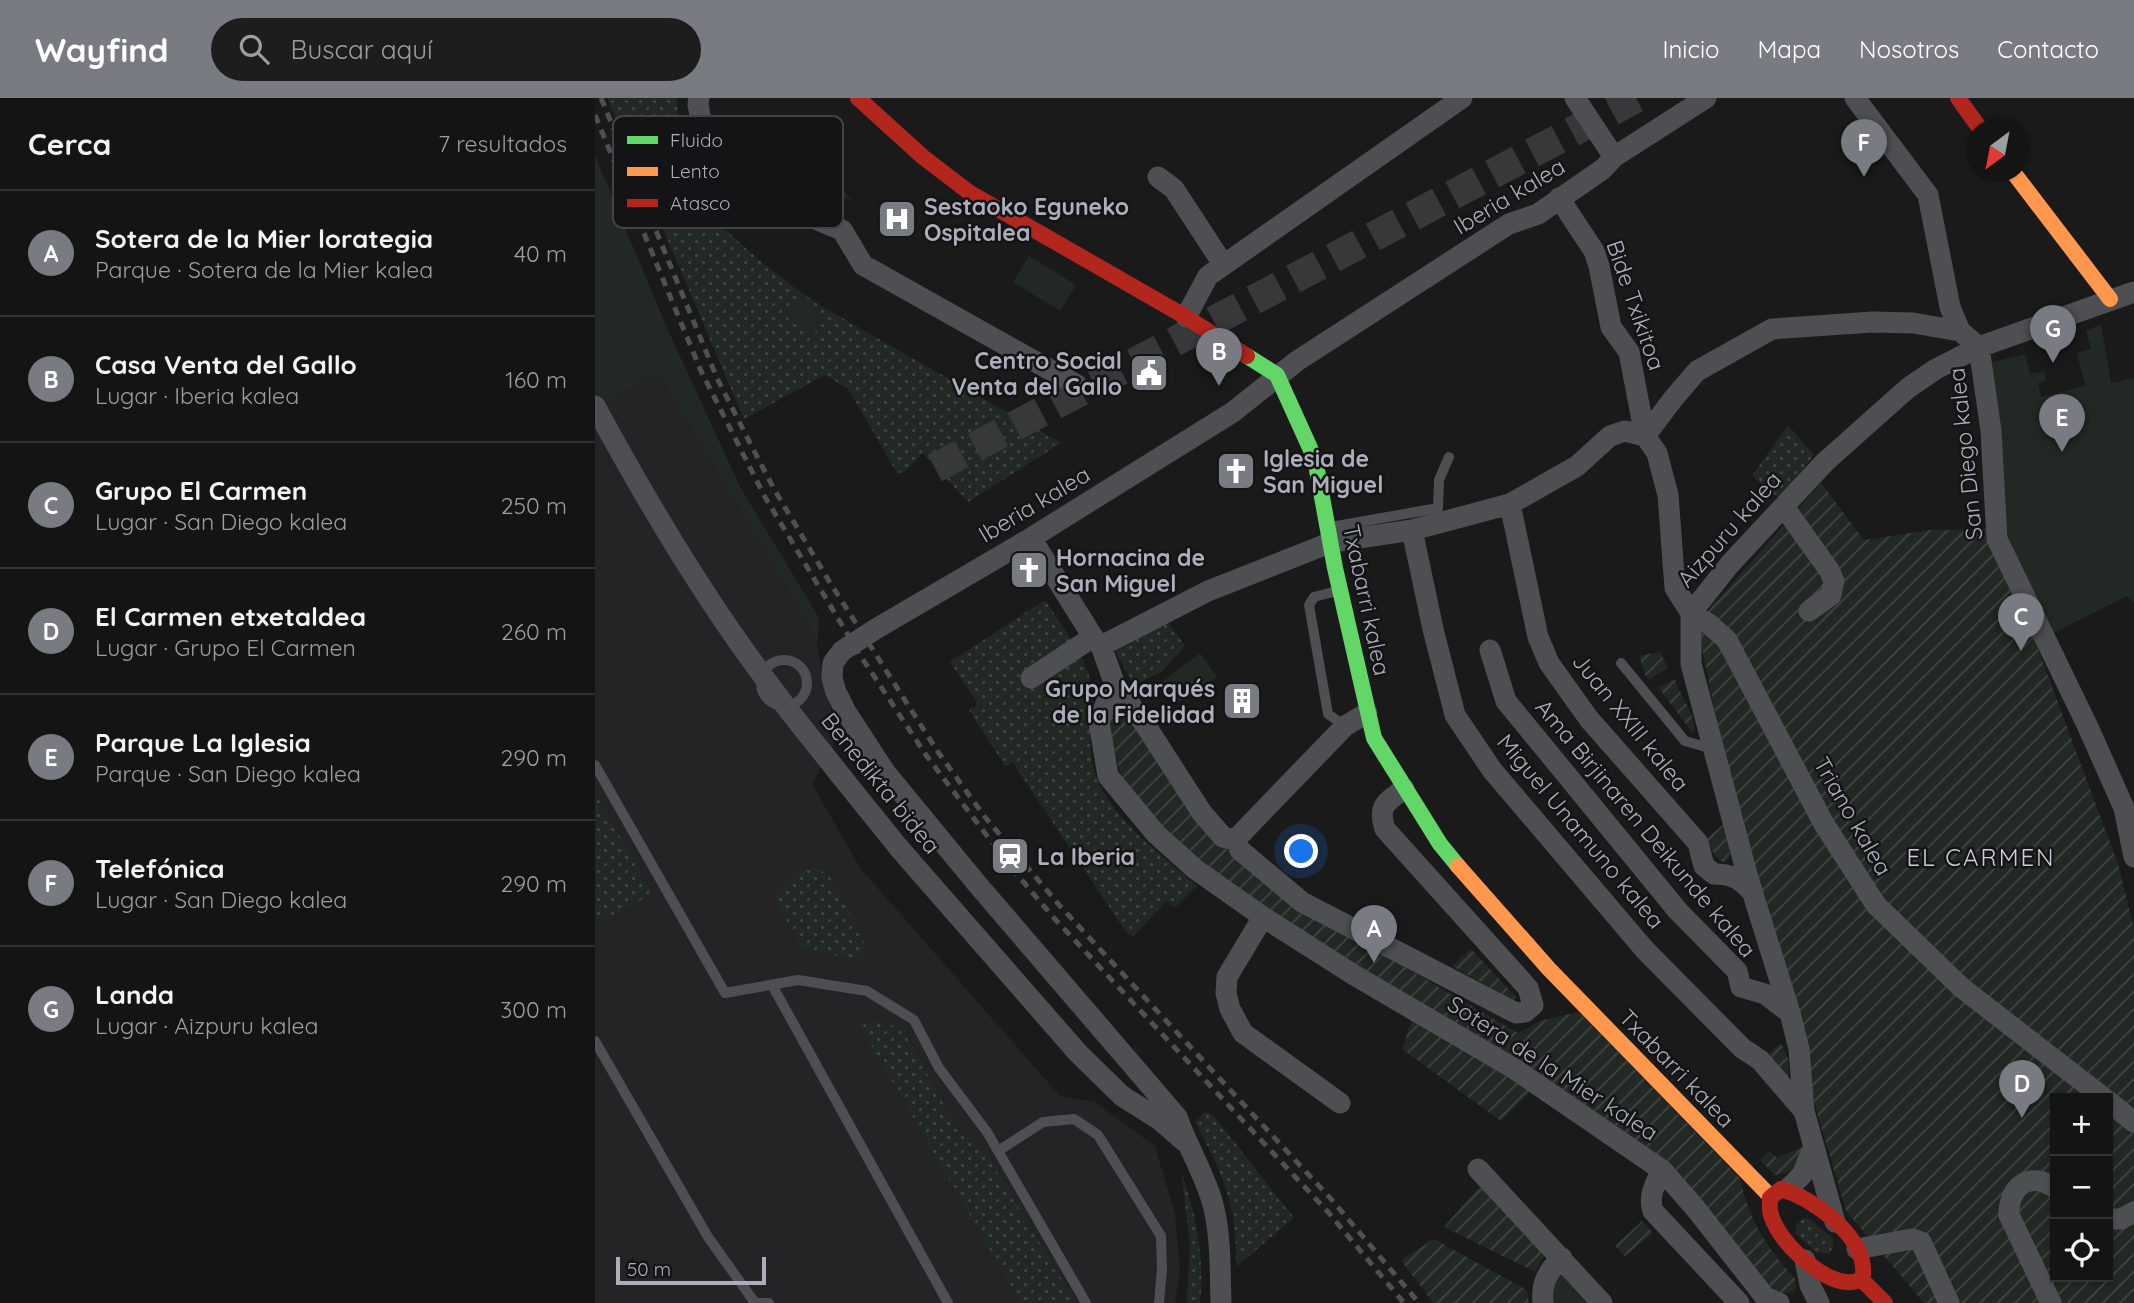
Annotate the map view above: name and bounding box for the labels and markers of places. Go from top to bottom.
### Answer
pin: F [1841,119,1887,177]
place label: Sestaoko Eguneko Ospitalea [924,192,1129,247]
hospital icon: Sestaoko Eguneko Ospitalea [876,198,918,240]
pin: G [2030,305,2076,363]
pin: B [1196,328,1242,386]
place label: Centro Social Venta del Gallo [951,346,1122,401]
public building icon: Centro Social Venta del Gallo [1128,352,1170,394]
pin: E [2039,394,2085,452]
place label: Iglesia de San Miguel [1263,444,1383,499]
church icon: Iglesia de San Miguel [1215,450,1257,492]
place label: Hornacina de San Miguel [1056,543,1205,598]
church icon: Hornacina de San Miguel [1008,549,1050,591]
pin: C [1998,593,2044,651]
place label: Grupo Marqués de la Fidelidad [1045,674,1215,729]
building icon: Grupo Marqués de la Fidelidad [1221,680,1263,722]
station icon: La Iberia [989,835,1031,877]
place label: La Iberia [1037,842,1135,871]
pin: A [1351,905,1397,963]
pin: D [1999,1060,2045,1118]

